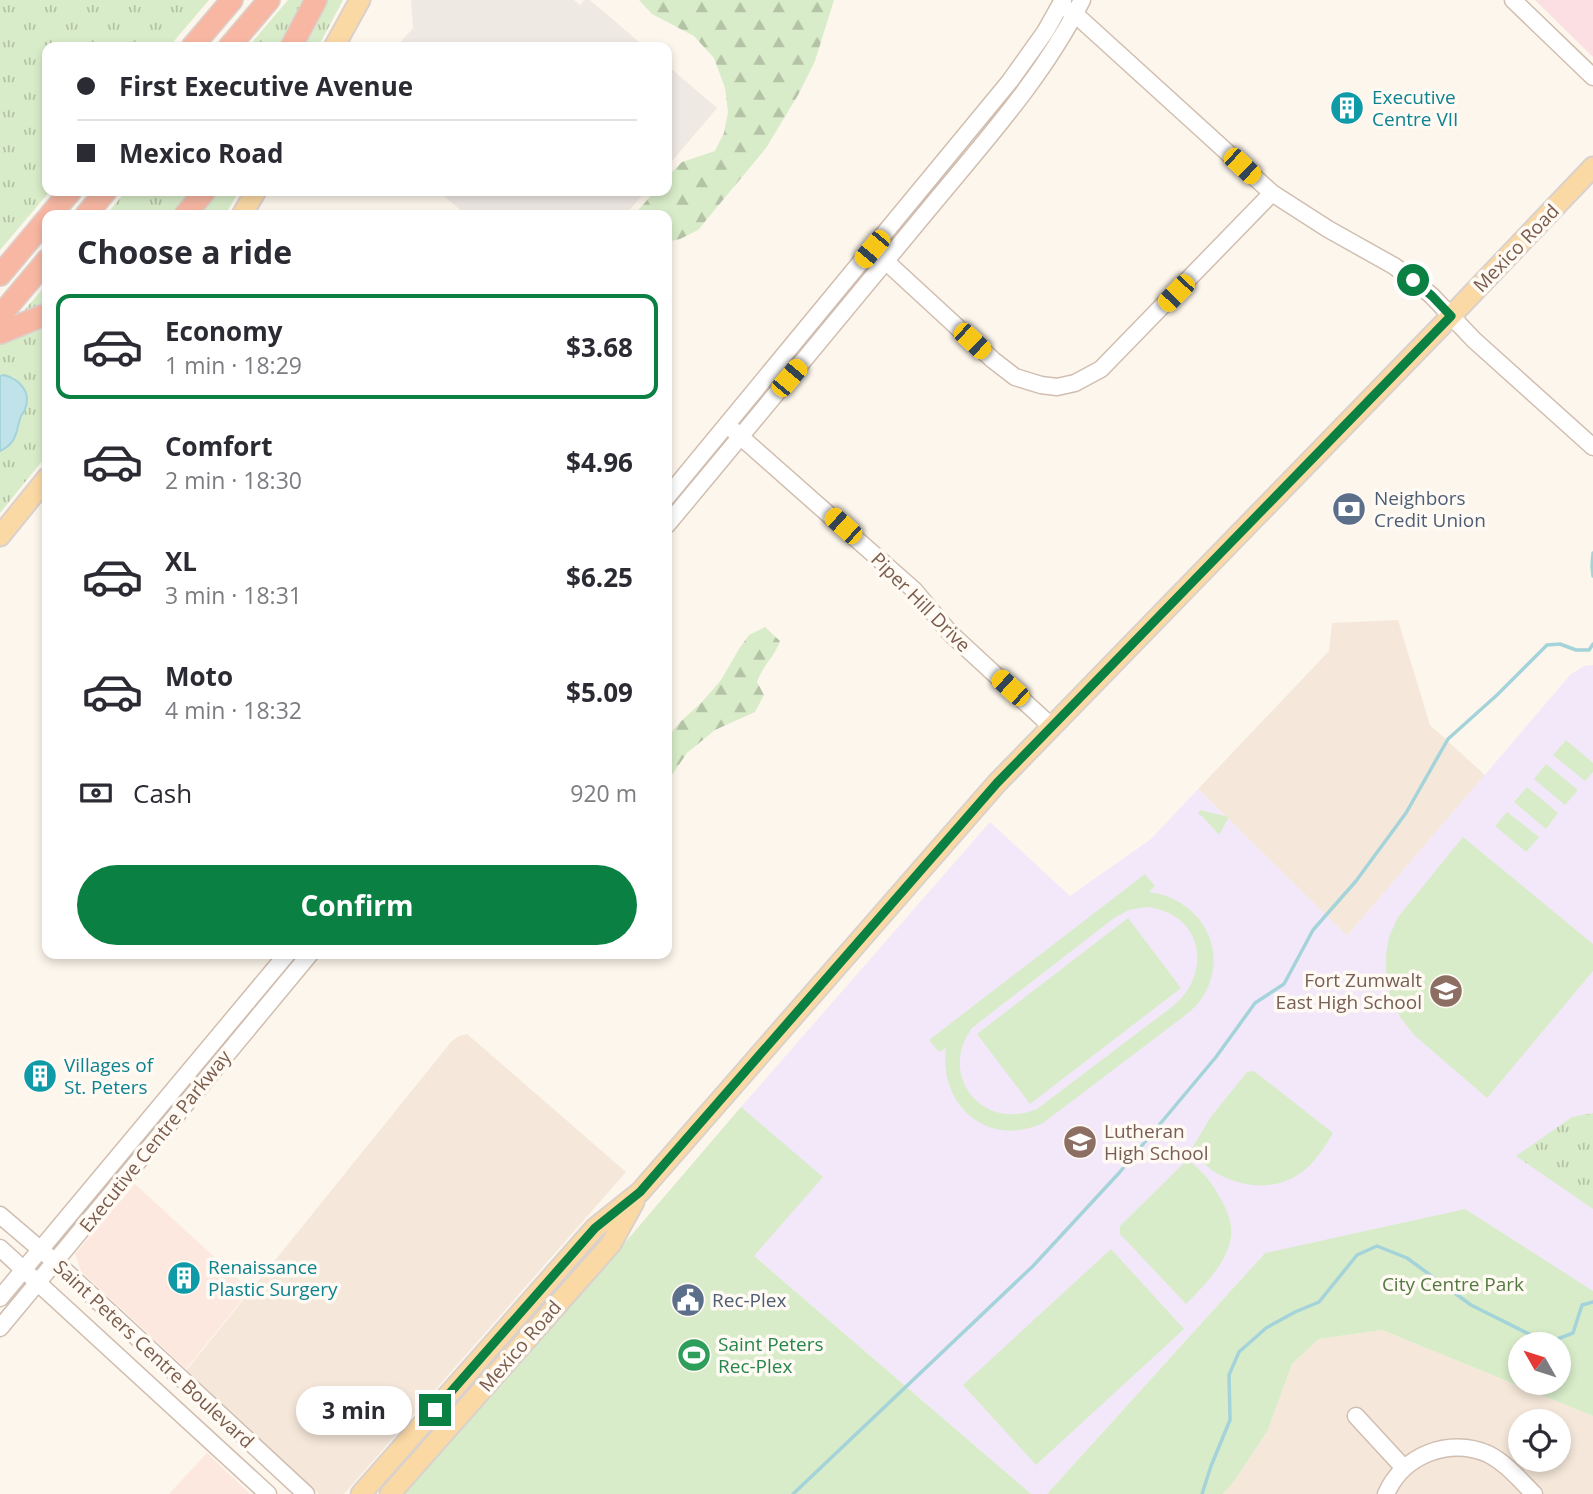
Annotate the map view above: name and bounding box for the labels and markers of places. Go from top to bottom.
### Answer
place label: Executive Centre VII [1372,84,1458,132]
building icon: Executive Centre VII [1328,89,1366,127]
place label: Neighbors Credit Union [1374,485,1486,533]
bank icon: Neighbors Credit Union [1330,490,1368,528]
place label: Fort Zumwalt East High School [1276,967,1422,1015]
school or university icon: Fort Zumwalt East High School [1427,972,1465,1010]
place label: Villages of St. Peters [64,1052,155,1100]
building icon: Villages of St. Peters [21,1057,59,1095]
place label: Lutheran High School [1104,1118,1209,1166]
school or university icon: Lutheran High School [1061,1123,1099,1161]
place label: Renaissance Plastic Surgery [208,1254,338,1302]
building icon: Renaissance Plastic Surgery [165,1259,203,1297]
public building icon: Rec-Plex [669,1281,707,1319]
place label: Rec-Plex [712,1287,787,1313]
place label: Saint Peters Rec-Plex [718,1331,824,1379]
sports icon: Saint Peters Rec-Plex [675,1336,713,1374]

